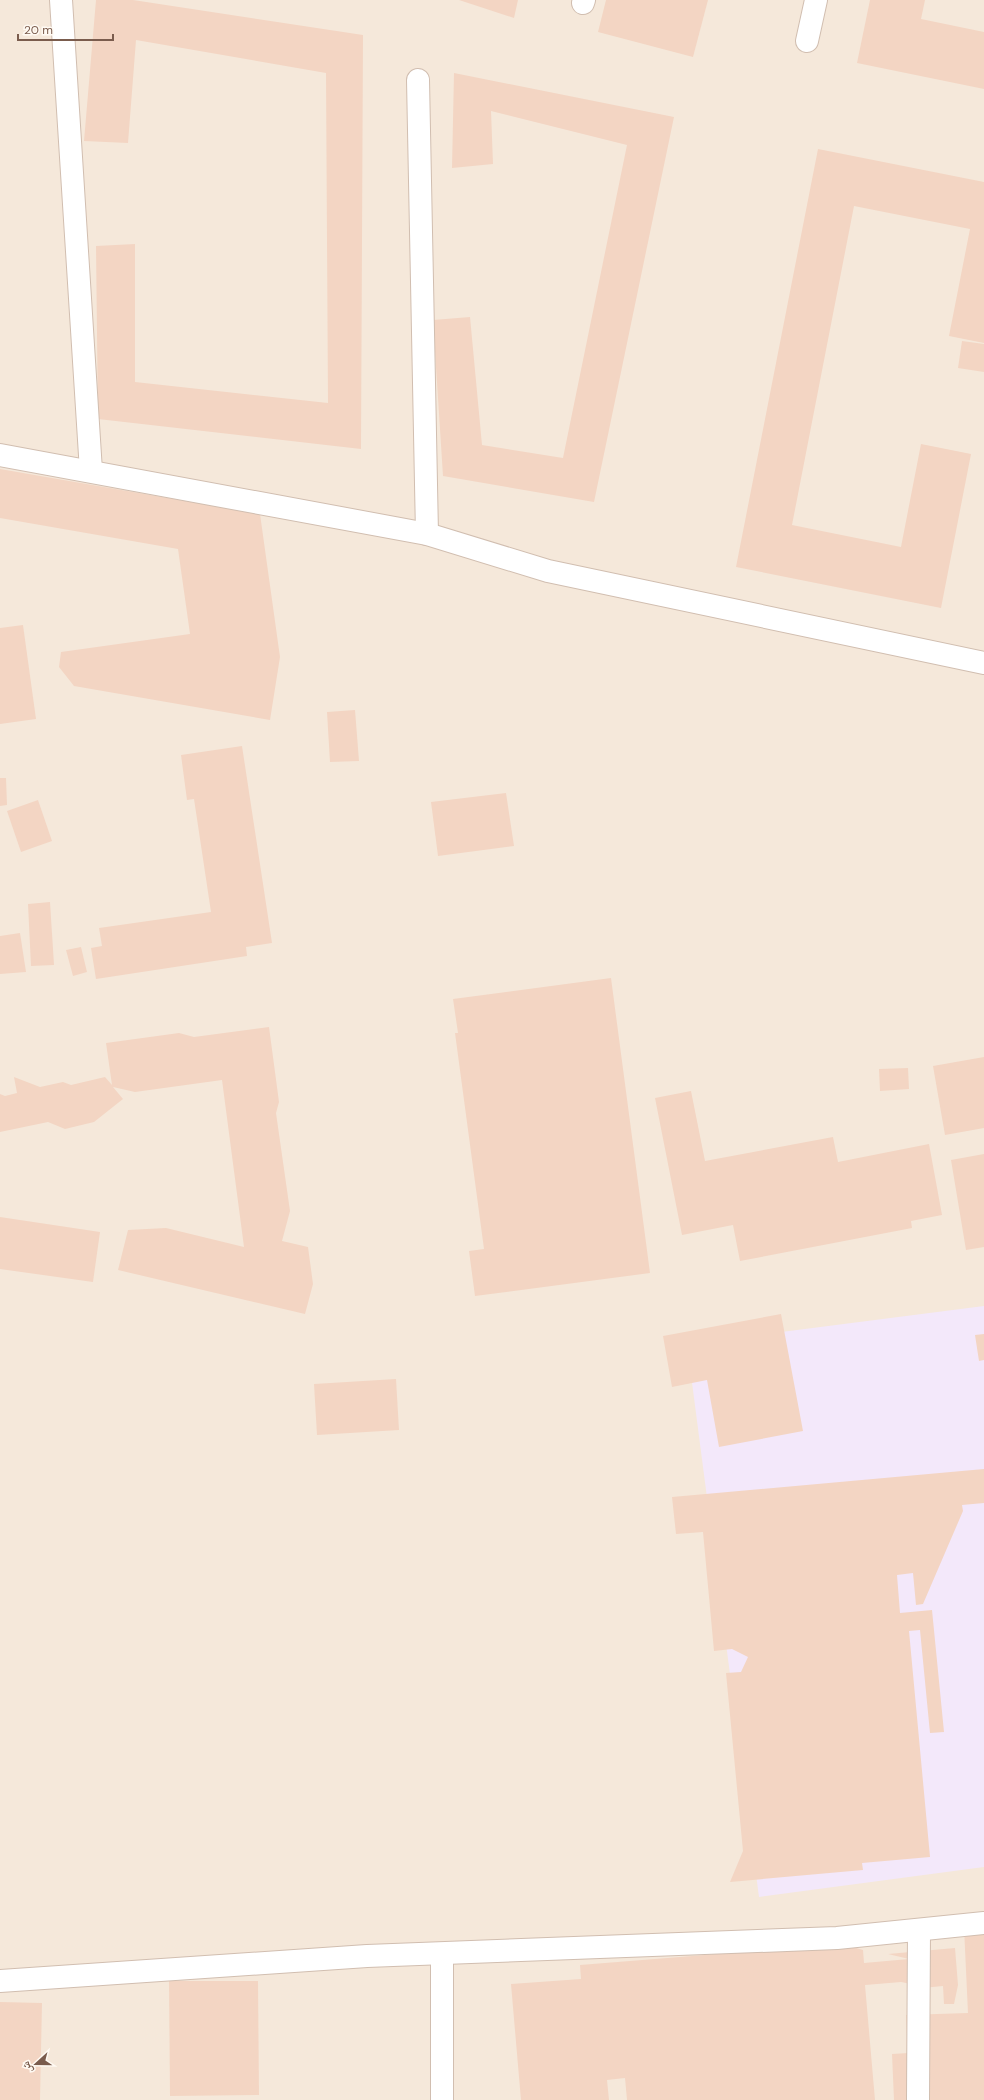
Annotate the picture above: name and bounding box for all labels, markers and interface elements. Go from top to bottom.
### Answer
scale bar [18,16,113,42]
text: 20 m [24,22,53,38]
north arrow [16,2044,56,2084]
text: ش [18,2059,36,2076]

